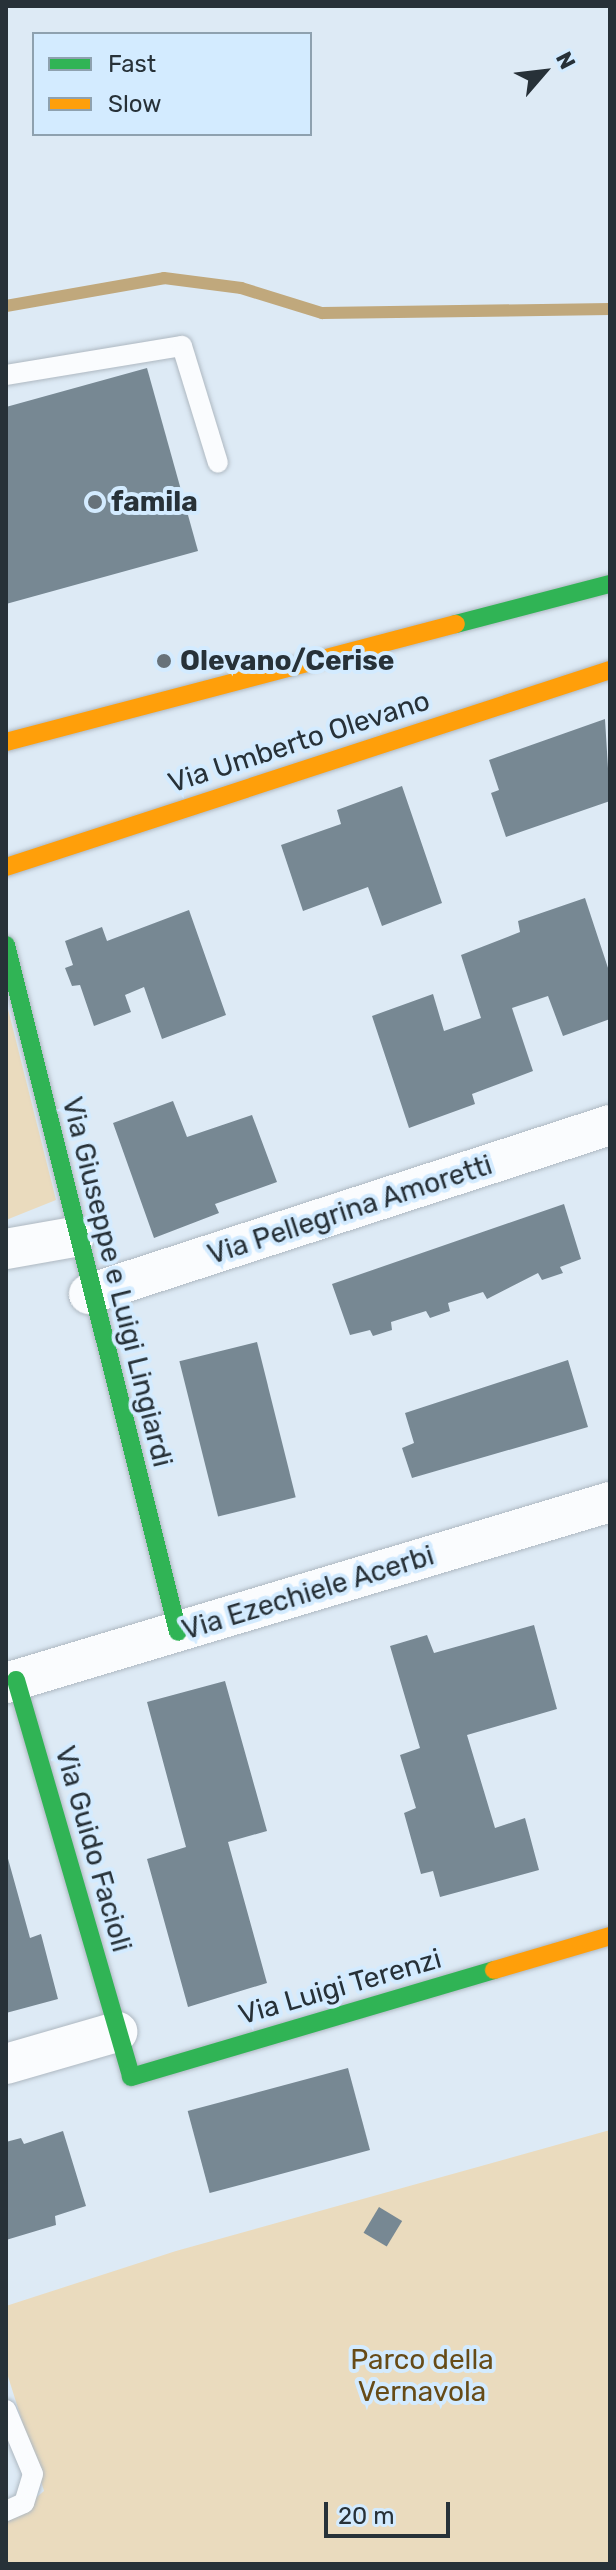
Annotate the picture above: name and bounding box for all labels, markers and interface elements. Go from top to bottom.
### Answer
legend [32,32,312,136]
north arrow [504,32,584,112]
text: N [550,47,581,74]
text: Fast [108,50,156,78]
text: Slow [108,90,161,118]
place label: famila [111,485,198,519]
marker: famila [86,493,104,511]
place label: Olevano/Cerise [180,644,394,678]
marker: Olevano/Cerise [155,652,173,670]
street label: Via Umberto Olevano [164,684,434,800]
street label: Via Giuseppe e Luigi Lingiardi [55,1094,179,1470]
street label: Via Pellegrina Amoretti [203,1148,497,1272]
street label: Via Ezechiele Acerbi [178,1539,438,1647]
street label: Via Guido Facioli [48,1742,138,1956]
street label: Via Luigi Terenzi [234,1942,446,2032]
park label: Parco della Vernavola [350,2343,494,2409]
scale bar [328,2486,454,2536]
text: 20 m [338,2502,395,2530]

